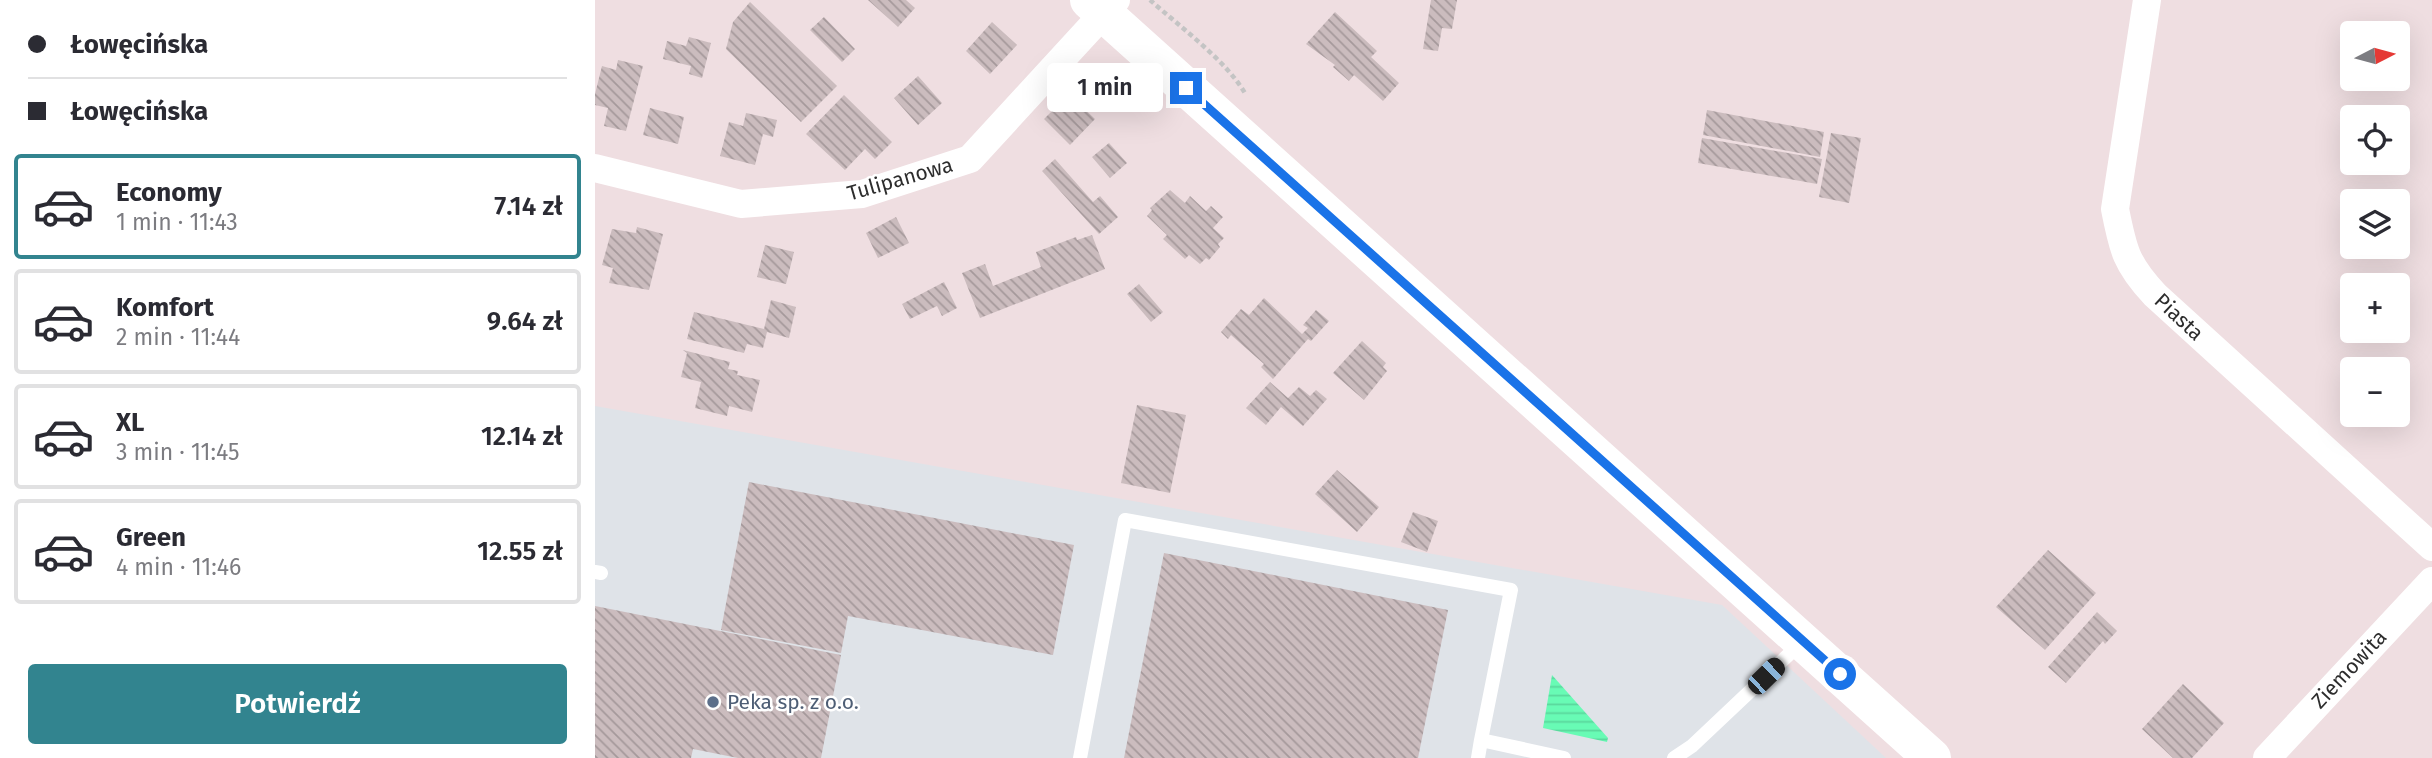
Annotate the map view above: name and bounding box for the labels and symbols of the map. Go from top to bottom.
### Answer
north arrow [2340,21,2410,91]
callout: 1 min [1046,64,1161,112]
route end [1170,72,1202,104]
street label: Tulipanowa [844,152,956,206]
street label: Piasta [2149,288,2209,346]
street label: Ziemowita [2306,624,2392,714]
car [1744,654,1789,698]
route start [1824,658,1856,690]
place label: Peka sp. z o.o. [727,689,859,715]
marker: Peka sp. z o.o. [705,694,721,710]

